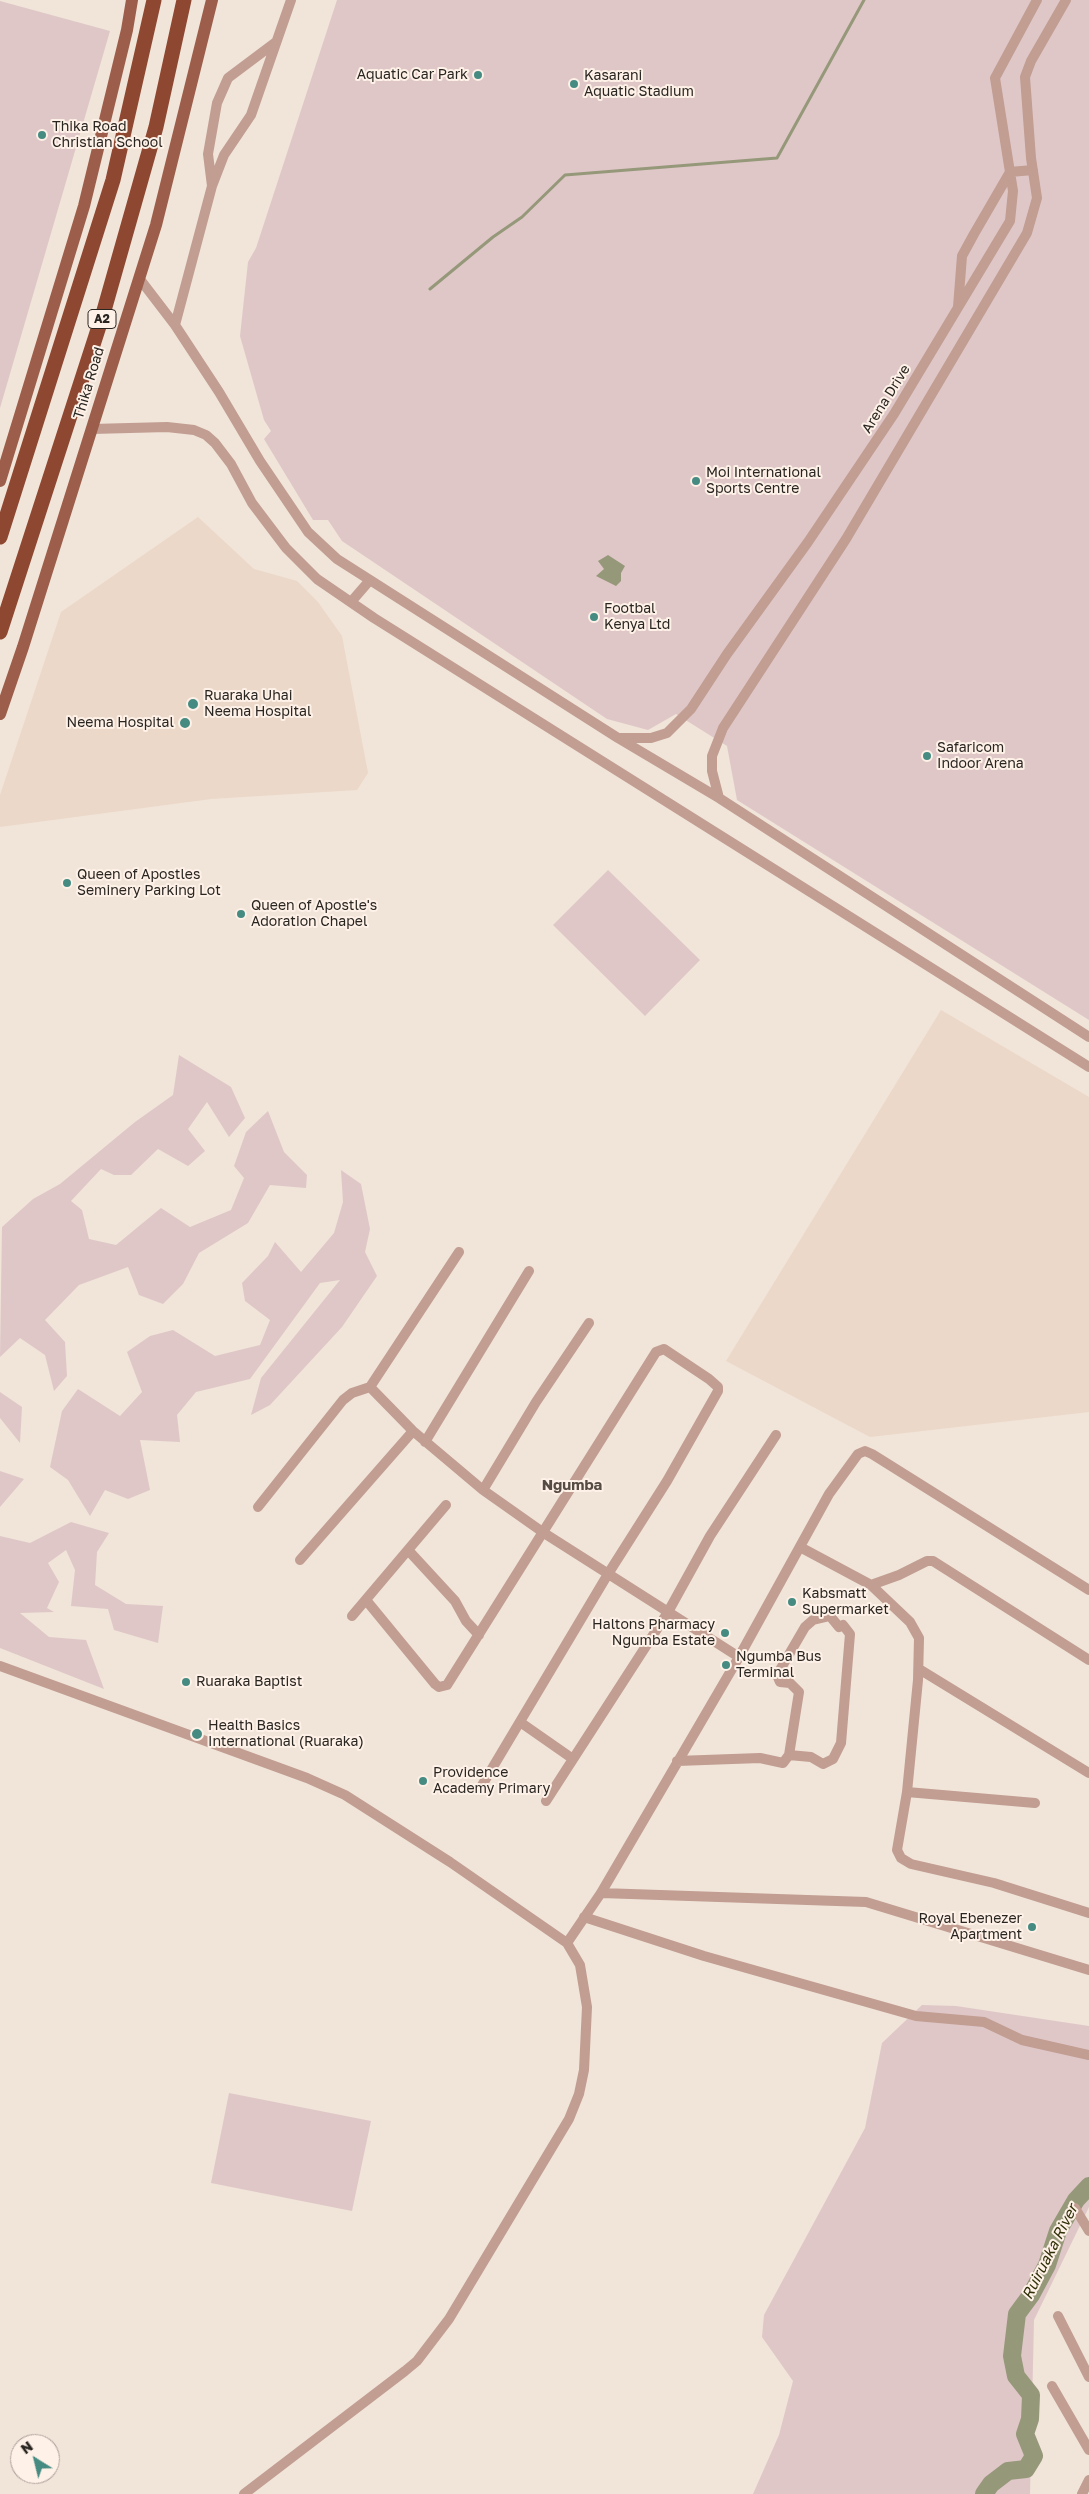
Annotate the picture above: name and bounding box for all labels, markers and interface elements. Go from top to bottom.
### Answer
place label: Aquatic Car Park [357,67,468,83]
place label: Kasarani Aquatic Stadium [584,68,694,100]
marker: Aquatic Car Park [472,69,484,81]
marker: Kasarani Aquatic Stadium [568,78,580,90]
place label: Thika Road Christian School [52,119,163,152]
marker: Thika Road Christian School [36,129,48,141]
road number: A2 [88,310,116,328]
street label: Thika Road [70,345,108,421]
street label: Arena Drive [858,362,914,436]
place label: Moi International Sports Centre [706,465,821,498]
marker: Moi International Sports Centre [690,475,702,487]
place label: Footbal Kenya Ltd [604,601,670,634]
marker: Footbal Kenya Ltd [588,611,600,623]
place label: Ruaraka Uhai Neema Hospital [204,688,311,720]
marker: Ruaraka Uhai Neema Hospital [186,697,200,711]
place label: Neema Hospital [67,715,174,731]
marker: Neema Hospital [178,716,192,730]
place label: Safaricom Indoor Arena [937,740,1024,772]
marker: Safaricom Indoor Arena [921,750,933,762]
place label: Queen of Apostles Seminery Parking Lot [77,867,221,900]
marker: Queen of Apostles Seminery Parking Lot [61,877,73,889]
place label: Queen of Apostle's Adoration Chapel [251,898,377,930]
marker: Queen of Apostle's Adoration Chapel [235,908,247,920]
district label: Ngumba [542,1476,602,1494]
place label: Kabsmatt Supermarket [802,1586,889,1618]
marker: Kabsmatt Supermarket [786,1596,798,1608]
place label: Haltons Pharmacy Ngumba Estate [592,1617,715,1650]
marker: Haltons Pharmacy Ngumba Estate [719,1627,731,1639]
place label: Ngumba Bus Terminal [736,1649,821,1681]
marker: Ngumba Bus Terminal [720,1659,732,1671]
place label: Ruaraka Baptist [196,1674,302,1690]
marker: Ruaraka Baptist [180,1676,192,1688]
place label: Health Basics International (Ruaraka) [208,1718,364,1750]
marker: Health Basics International (Ruaraka) [190,1727,204,1741]
place label: Providence Academy Primary [433,1765,550,1798]
marker: Providence Academy Primary [417,1775,429,1787]
place label: Royal Ebenezer Apartment [918,1911,1022,1944]
marker: Royal Ebenezer Apartment [1026,1921,1038,1933]
water label: Ruiruaka River [1018,2202,1082,2302]
north arrow [10,2434,60,2484]
text: N [17,2437,36,2457]

